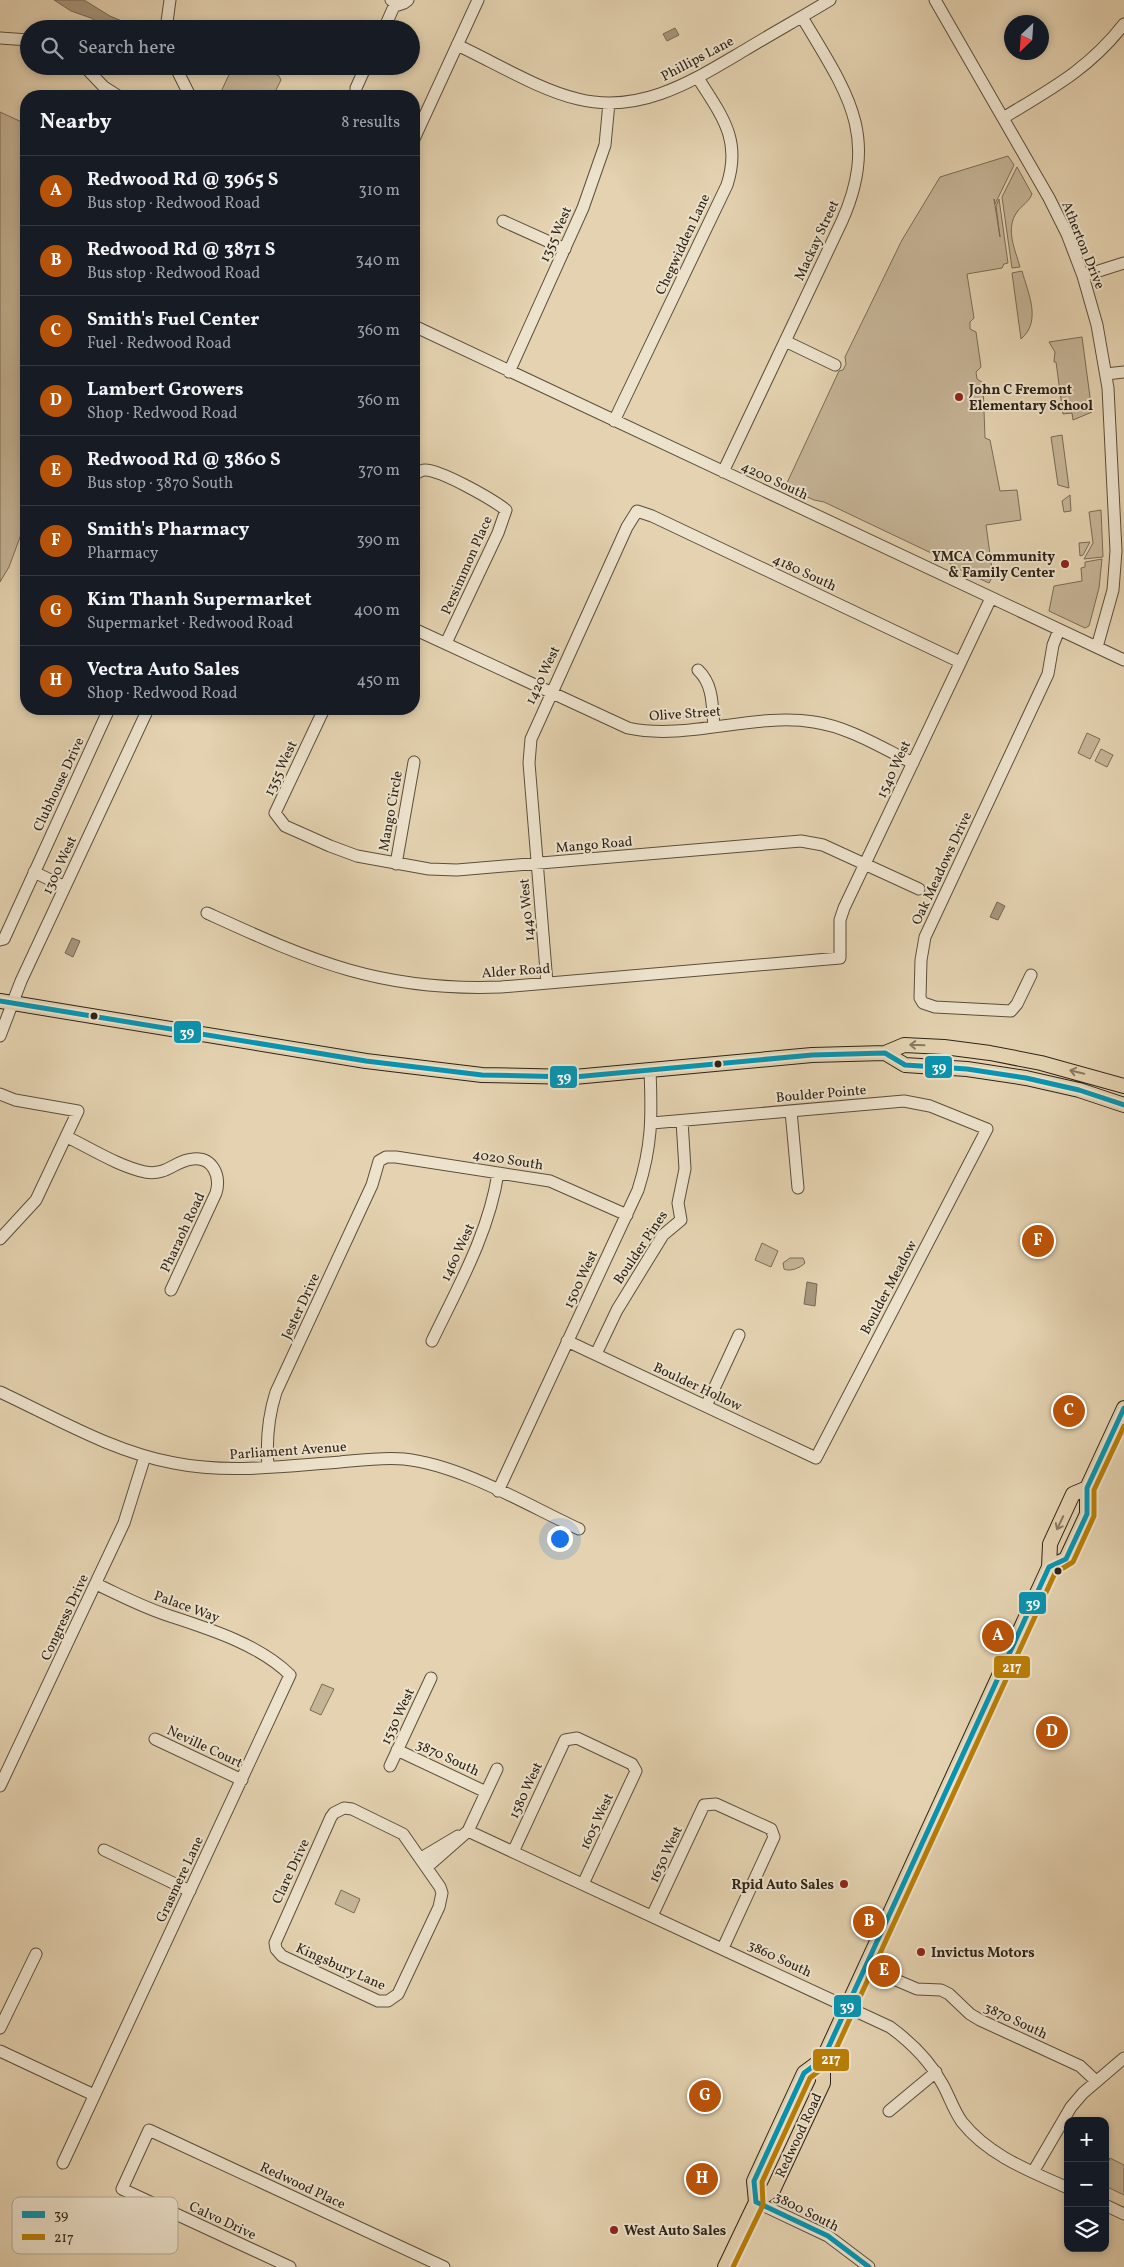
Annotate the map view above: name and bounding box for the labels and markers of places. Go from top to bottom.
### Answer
place label: John C Fremont Elementary School [968,381,1093,416]
marker: John C Fremont Elementary School [953,391,965,403]
place label: YMCA Community & Family Center [932,548,1055,583]
marker: YMCA Community & Family Center [1059,558,1071,570]
unlabelled marker [89,1011,99,1021]
unlabelled marker [713,1059,723,1069]
pin: F [1022,1222,1054,1260]
pin: C [1053,1392,1085,1430]
unlabelled marker [1053,1566,1063,1576]
pin: A [982,1617,1014,1655]
pin: D [1036,1713,1068,1751]
place label: Rpid Auto Sales [731,1876,834,1895]
marker: Rpid Auto Sales [838,1878,850,1890]
pin: B [853,1903,885,1941]
place label: Invictus Motors [931,1944,1035,1963]
marker: Invictus Motors [915,1946,927,1958]
pin: E [868,1952,900,1990]
pin: G [689,2077,721,2115]
pin: H [686,2160,718,2198]
place label: West Auto Sales [624,2222,726,2241]
marker: West Auto Sales [608,2224,620,2236]

